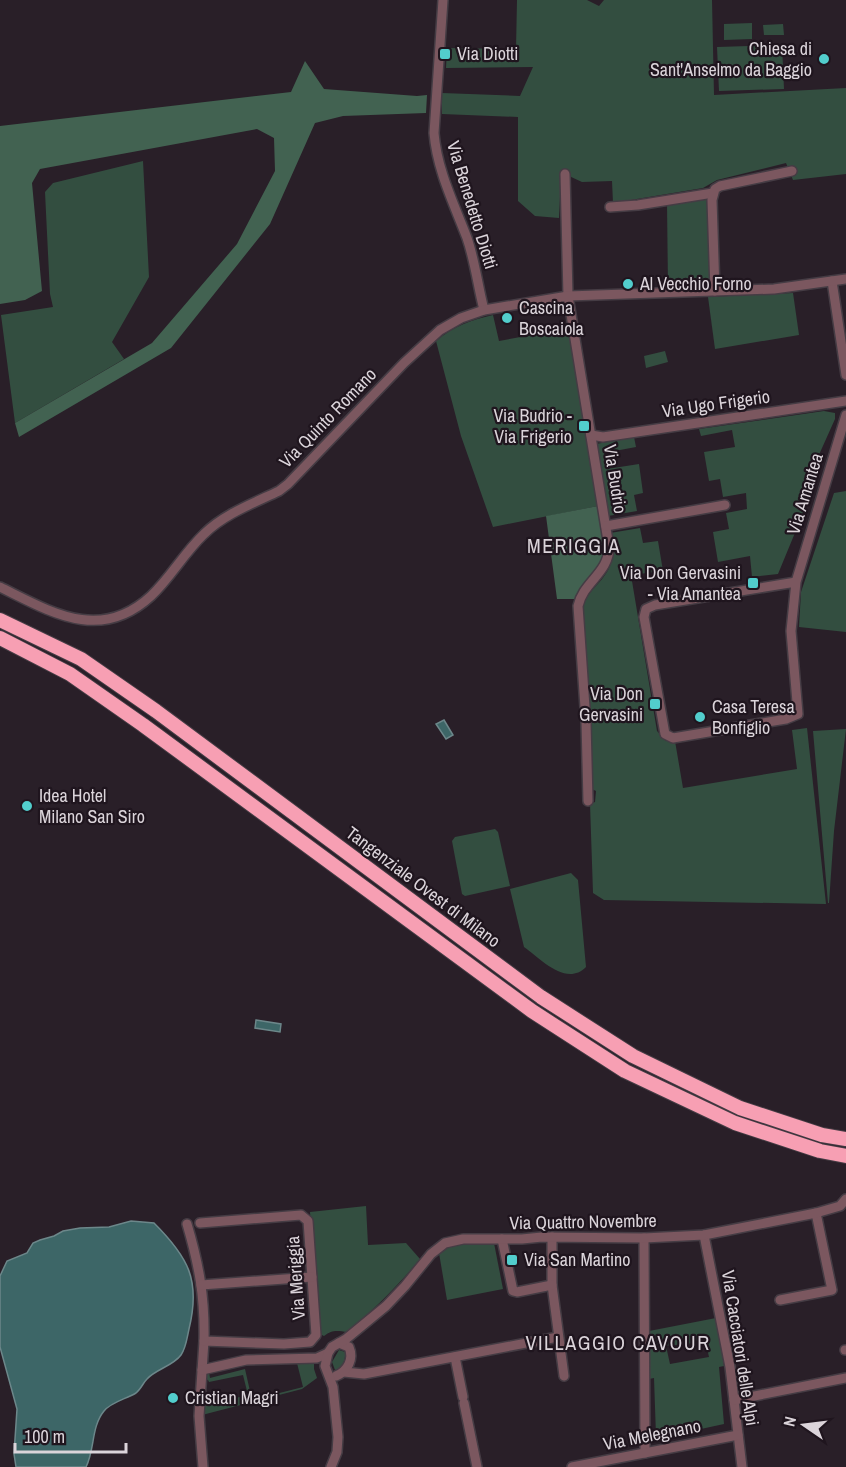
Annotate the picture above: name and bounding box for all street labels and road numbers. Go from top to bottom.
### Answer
street label: Via Benedetto Diotti [441,138,504,272]
street label: Via Quinto Romano [273,362,382,473]
street label: Via Ugo Frigerio [660,384,772,423]
street label: Via Budrio [598,443,633,515]
street label: Via Amantea [780,450,829,538]
street label: Tangenziale Ovest di Milano [341,820,506,953]
street label: Via Quattro Novembre [509,1208,657,1235]
street label: Via Meriggia [280,1235,311,1321]
street label: Via Cacciatori delle Alpi [716,1268,765,1428]
street label: Via Melegnano [601,1413,703,1456]

